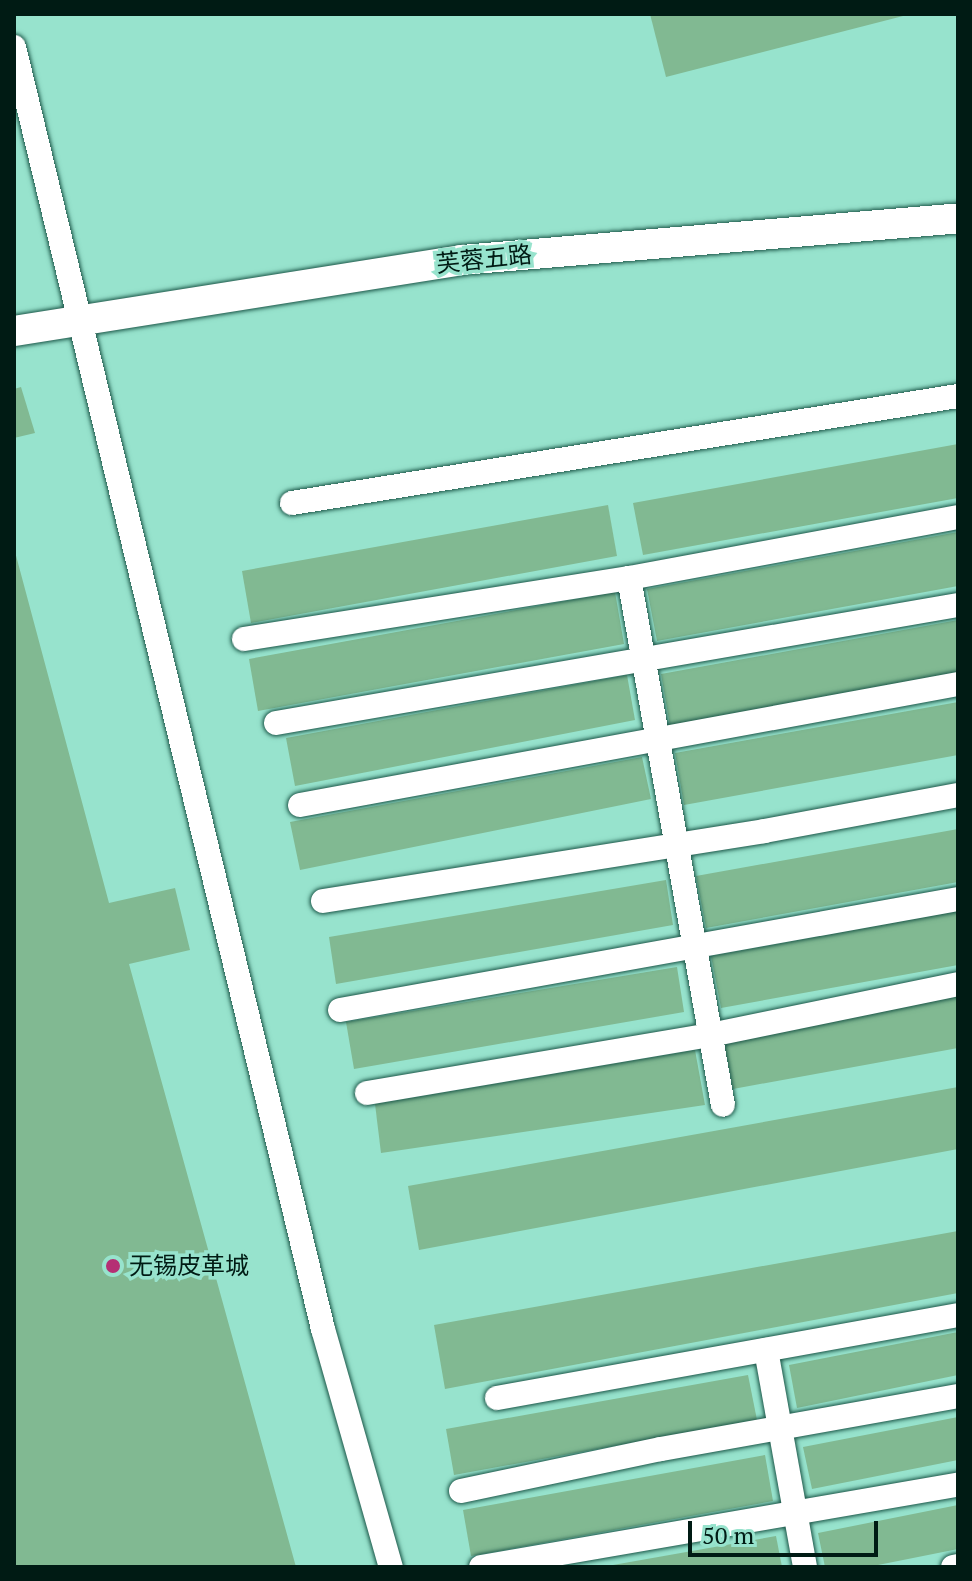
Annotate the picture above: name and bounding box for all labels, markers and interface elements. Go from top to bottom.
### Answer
street label: 芙蓉五路 [435,240,533,278]
place label: 无锡皮革城 [129,1252,249,1280]
marker: 无锡皮革城 [104,1257,122,1275]
scale bar [692,1505,882,1555]
text: 50 m [702,1519,754,1551]

